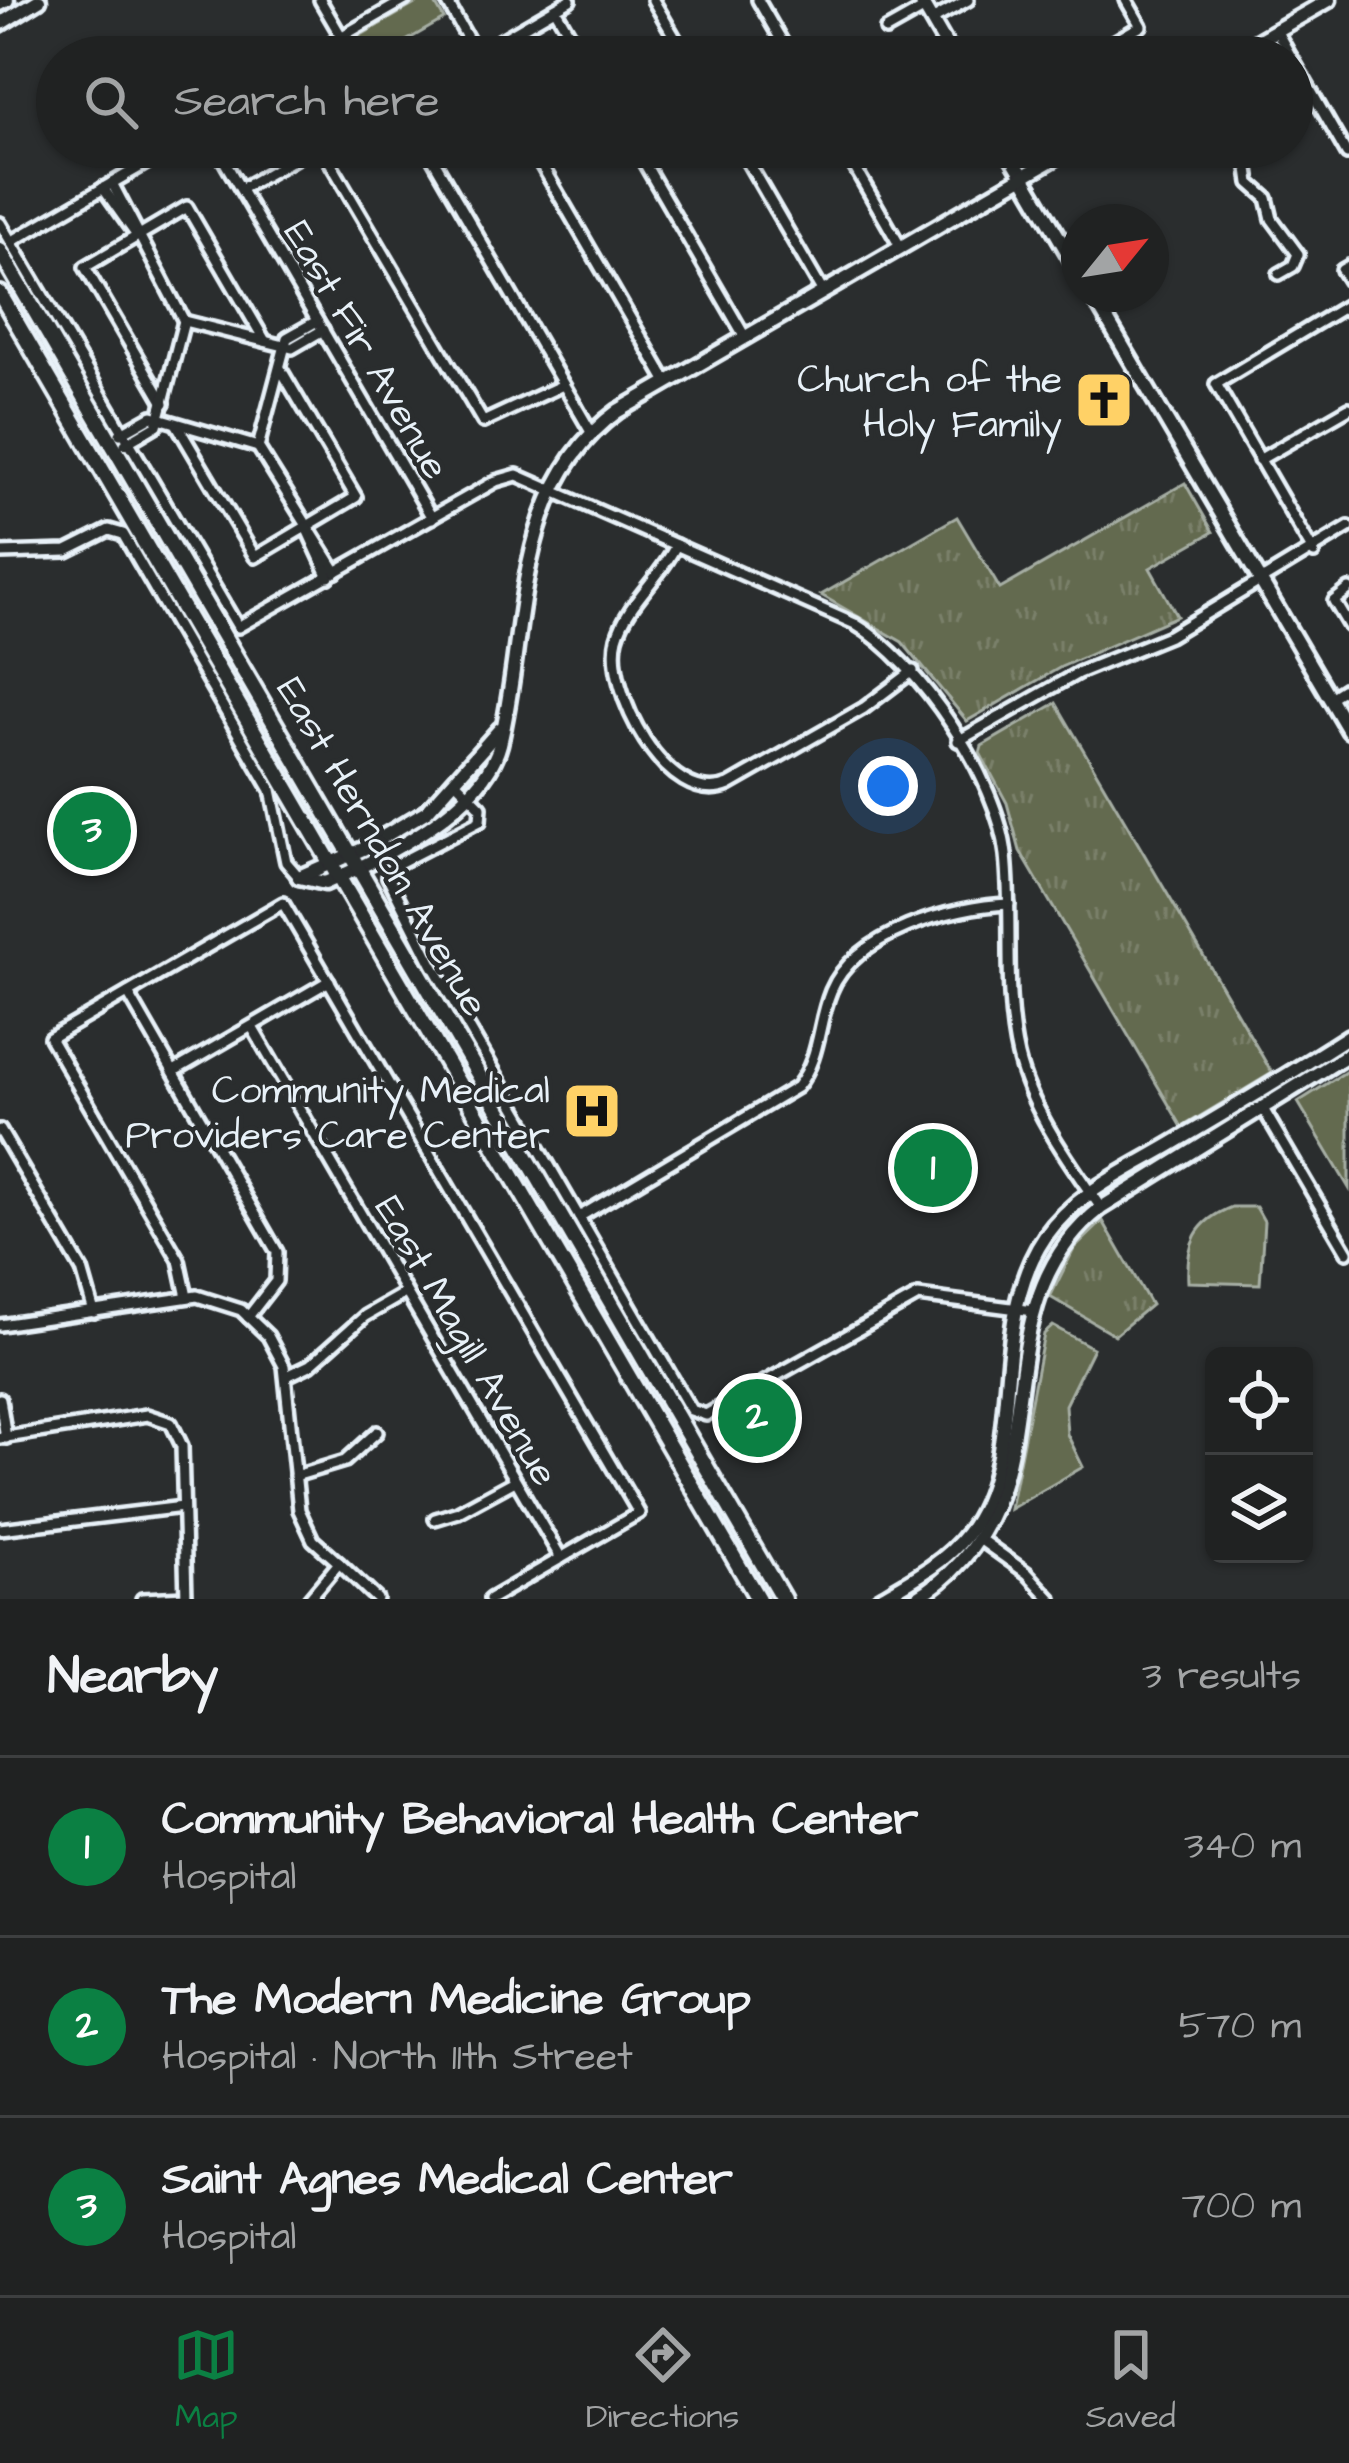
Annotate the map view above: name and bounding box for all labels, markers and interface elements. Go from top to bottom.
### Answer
search box [36,36,1313,168]
icon: search [78,69,144,135]
text: Search here [174,71,440,133]
north arrow [1061,204,1169,312]
street label: East Fir Avenue [269,211,461,490]
place label: Church of the Holy Family [797,354,1062,454]
church icon: Church of the Holy Family [1073,369,1135,431]
street label: East Herndon Avenue [262,668,501,1027]
your location [858,756,918,816]
pin: 3 [53,786,131,876]
place label: Community Medical Providers Care Center [125,1065,550,1164]
hospital icon: Community Medical Providers Care Center [561,1080,623,1142]
pin: 1 [894,1123,972,1213]
street label: East Magill Avenue [360,1187,570,1496]
map controls [1205,1347,1313,1563]
button: locate [1205,1347,1313,1455]
pin: 2 [718,1373,796,1463]
button: layers [1205,1455,1313,1563]
text: Nearby [48,1642,218,1713]
text: 3 results [1142,1650,1301,1704]
text: Community Behavioral Health Center [162,1789,918,1851]
text: 1 [85,1820,90,1874]
text: 340 m [1184,1820,1301,1874]
text: Hospital [162,1851,296,1905]
text: The Modern Medicine Group [162,1969,751,2031]
text: 2 [76,2000,98,2054]
text: 570 m [1179,2000,1301,2054]
text: Hospital · North 11th Street [162,2031,633,2085]
text: Saint Agnes Medical Center [162,2149,733,2211]
text: 3 [77,2180,97,2234]
text: 700 m [1182,2180,1301,2234]
text: Hospital [162,2211,296,2265]
tab: Map [173,2322,239,2440]
tab: Directions [586,2322,739,2440]
tab: Saved [1086,2322,1176,2440]

